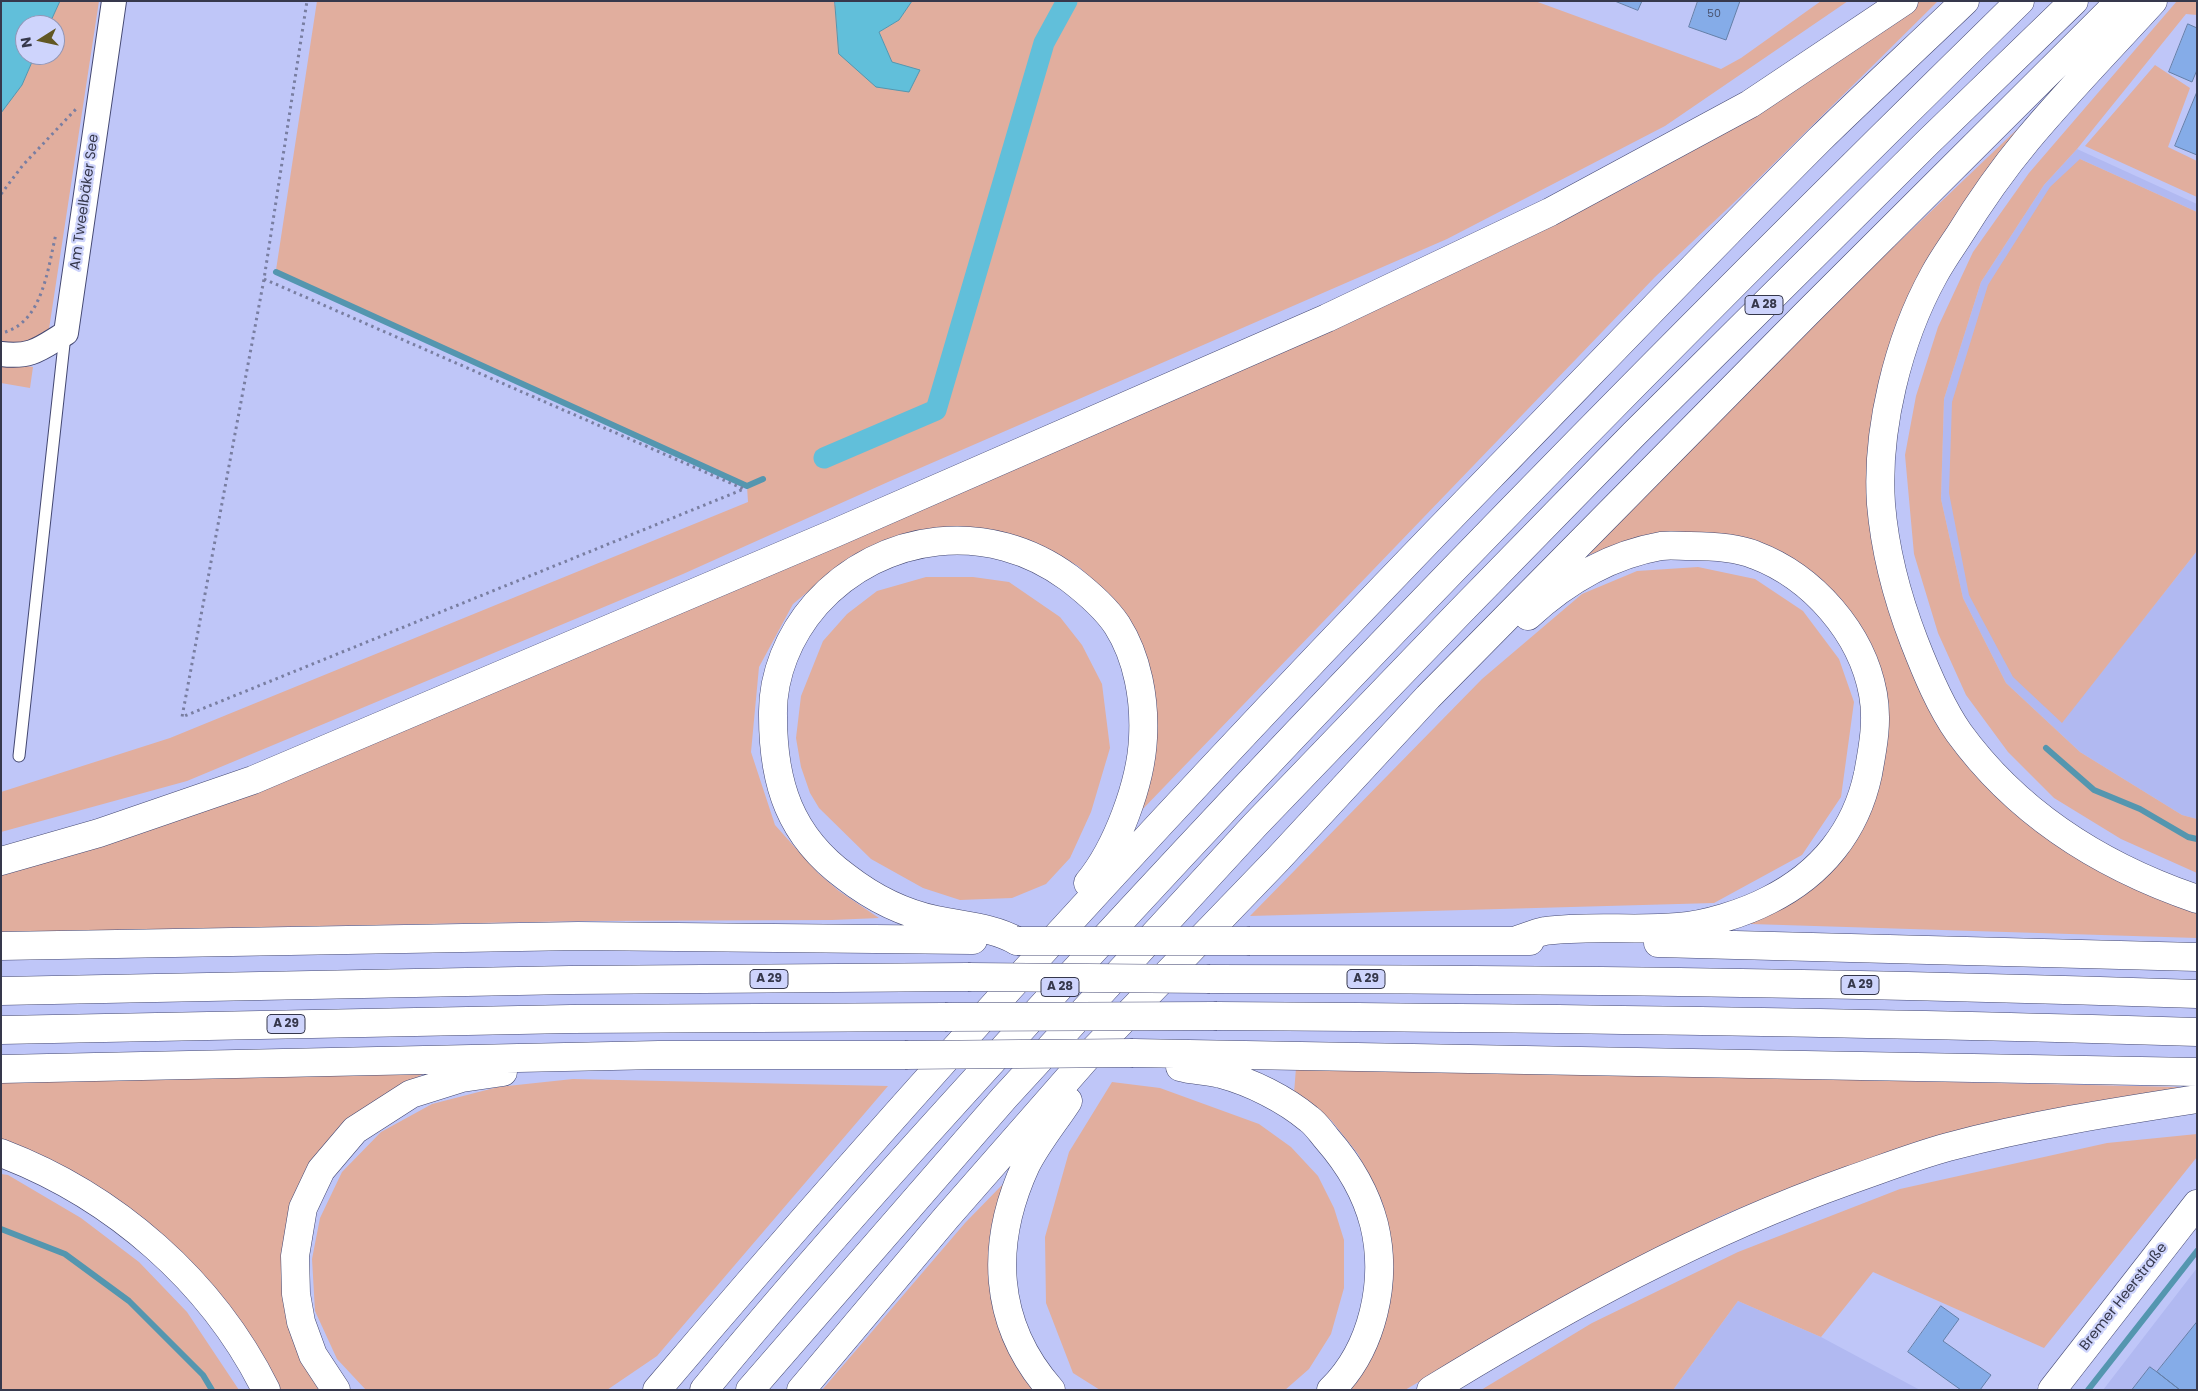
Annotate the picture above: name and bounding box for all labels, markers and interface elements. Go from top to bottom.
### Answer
house number: 50 [1707,7,1721,21]
north arrow [15,15,65,65]
text: N [15,36,37,49]
street label: Am Tweelbäker See [67,133,103,271]
road number: A 28 [1745,296,1783,314]
road number: A 29 [750,970,788,989]
road number: A 29 [1347,970,1385,989]
road number: A 29 [1841,976,1879,994]
road number: A 28 [1041,978,1079,996]
road number: A 29 [267,1014,305,1034]
street label: Bremer Heerstraße [2077,1240,2171,1354]

